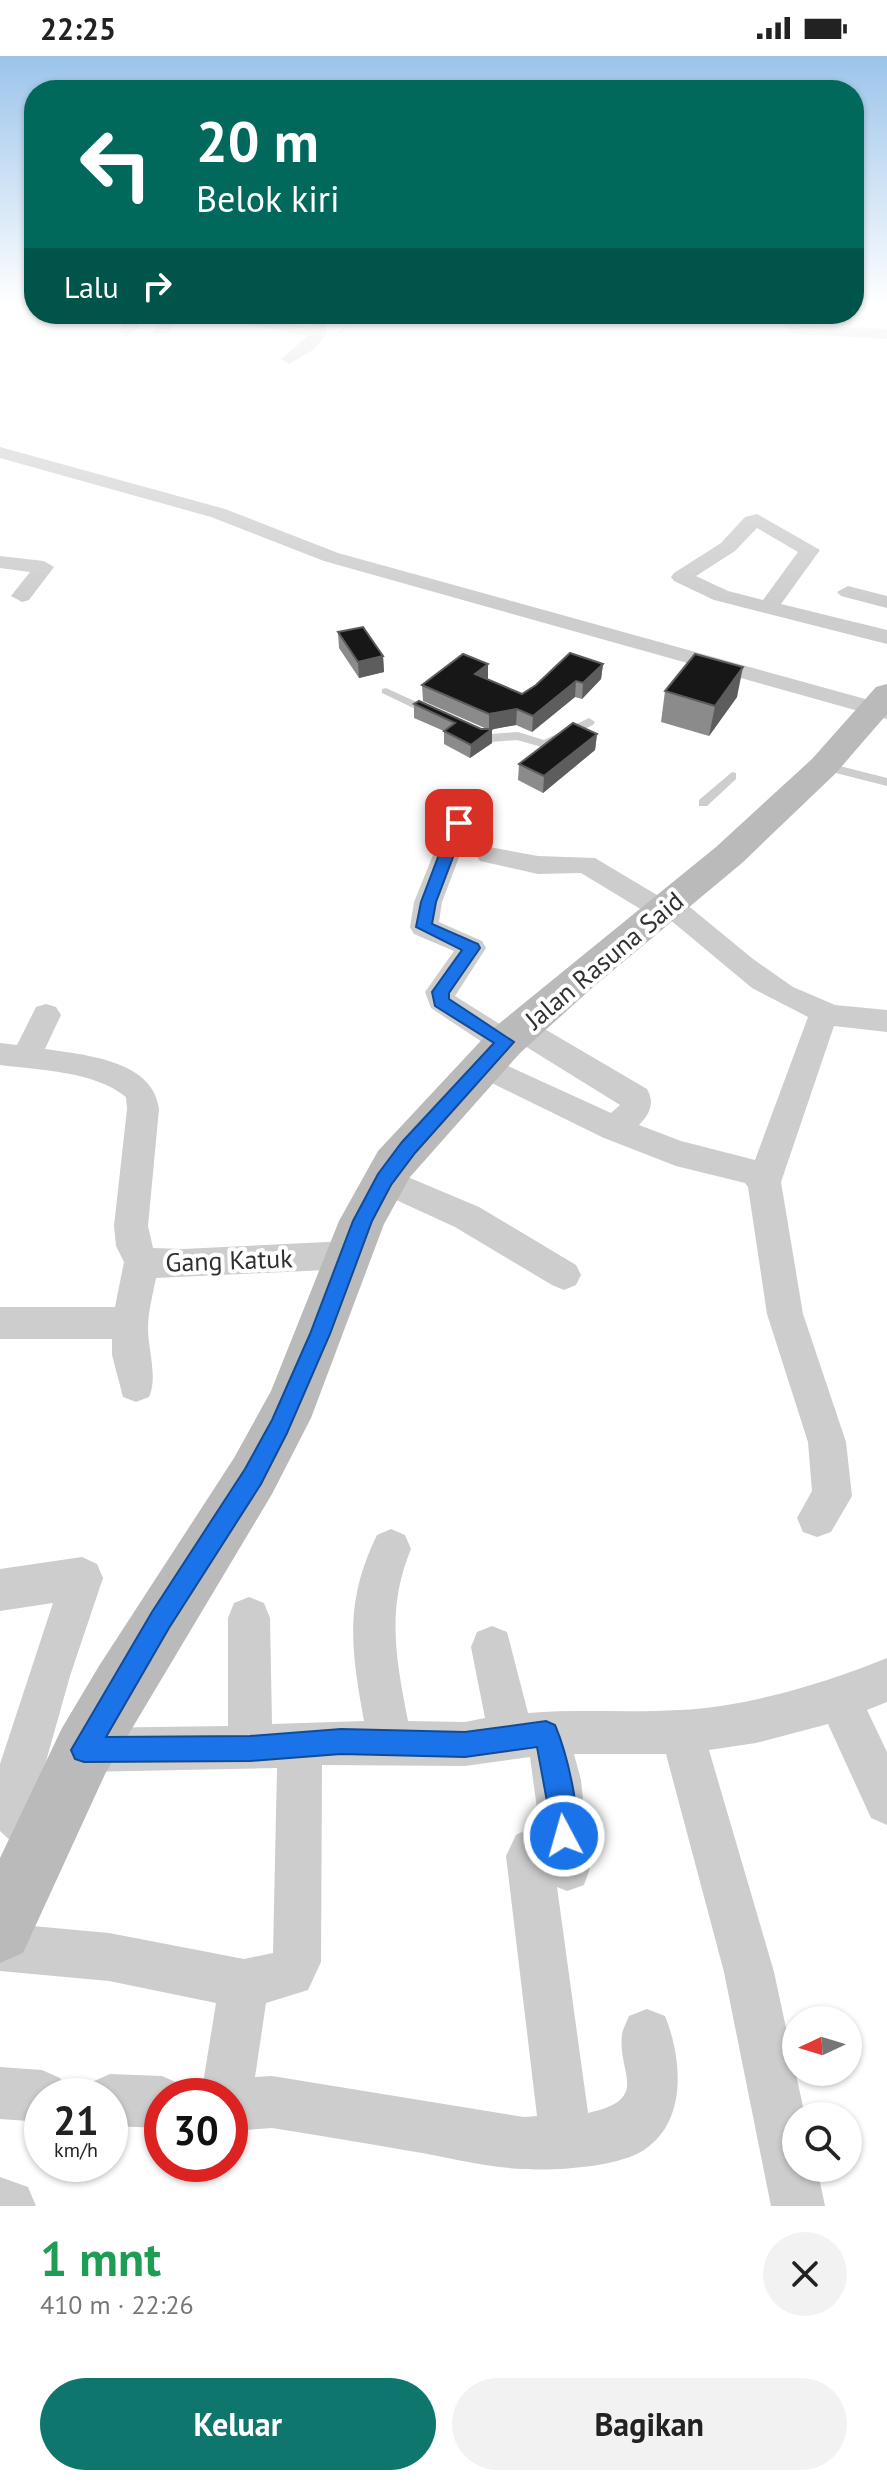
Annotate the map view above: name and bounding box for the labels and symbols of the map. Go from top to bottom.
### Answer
pin [425,789,493,857]
street label: Jalan Rasuna Said [517,884,690,1037]
street label: Gang Katuk [165,1241,294,1279]
position arrow [522,1794,606,1878]
north arrow [782,2006,862,2086]
speed limit sign: 30 [144,2078,248,2182]

